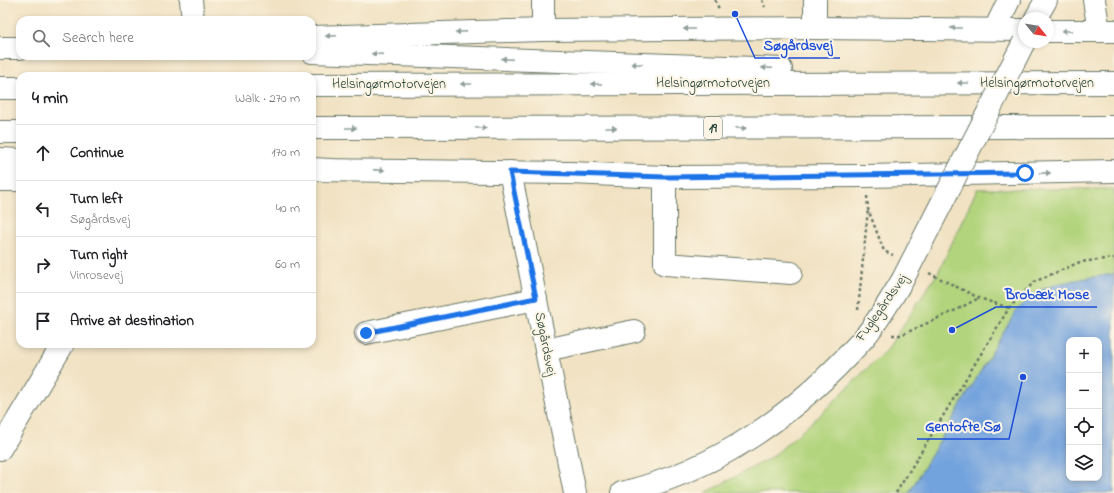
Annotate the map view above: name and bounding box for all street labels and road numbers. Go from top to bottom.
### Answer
street label: Helsingørmotorvejen [656,73,770,95]
street label: Helsingørmotorvejen [980,73,1094,95]
street label: Helsingørmotorvejen [332,74,446,96]
road number: 19 [704,117,722,139]
street label: Fuglegårdsvej [850,269,915,348]
street label: Søgårdsvej [528,310,562,379]

